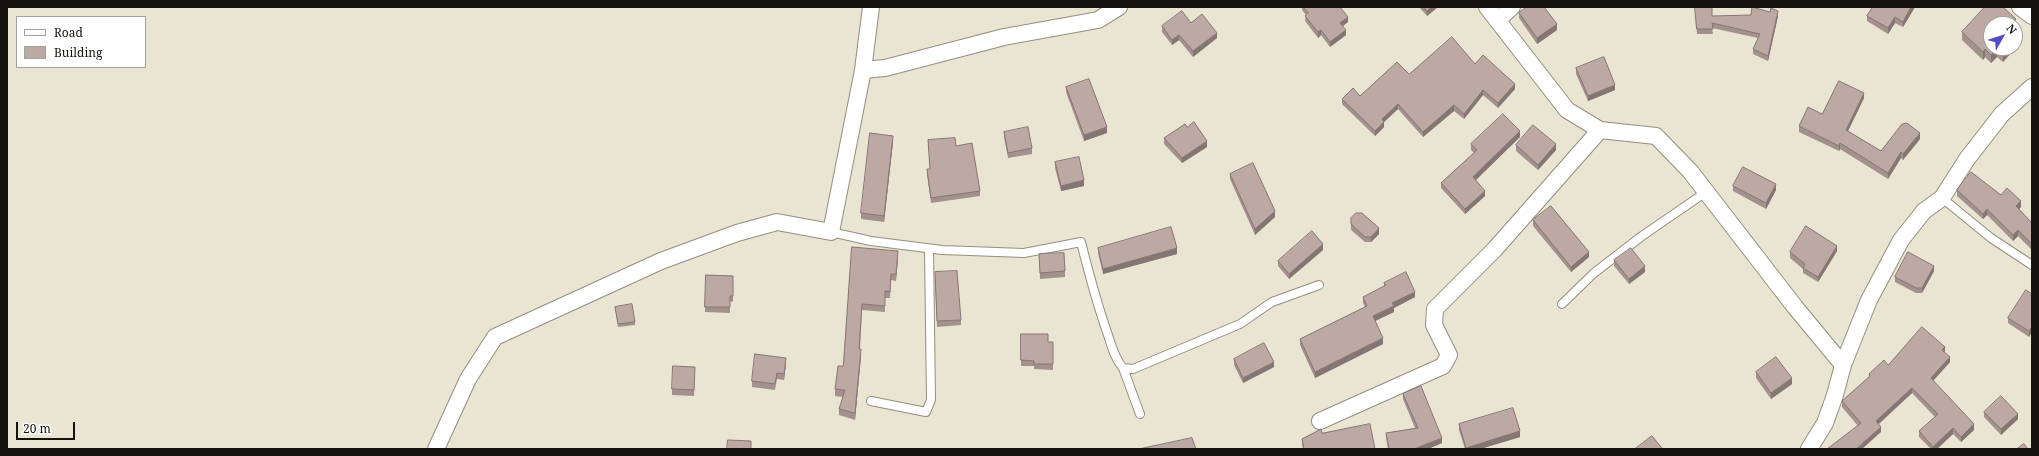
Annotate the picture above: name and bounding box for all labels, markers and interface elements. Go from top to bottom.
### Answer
legend [16,16,146,68]
north arrow [1983,16,2023,56]
text: N [2003,21,2020,37]
text: Road [54,24,83,41]
text: Building [54,44,102,61]
scale bar [18,414,77,440]
text: 20 m [23,420,51,437]

